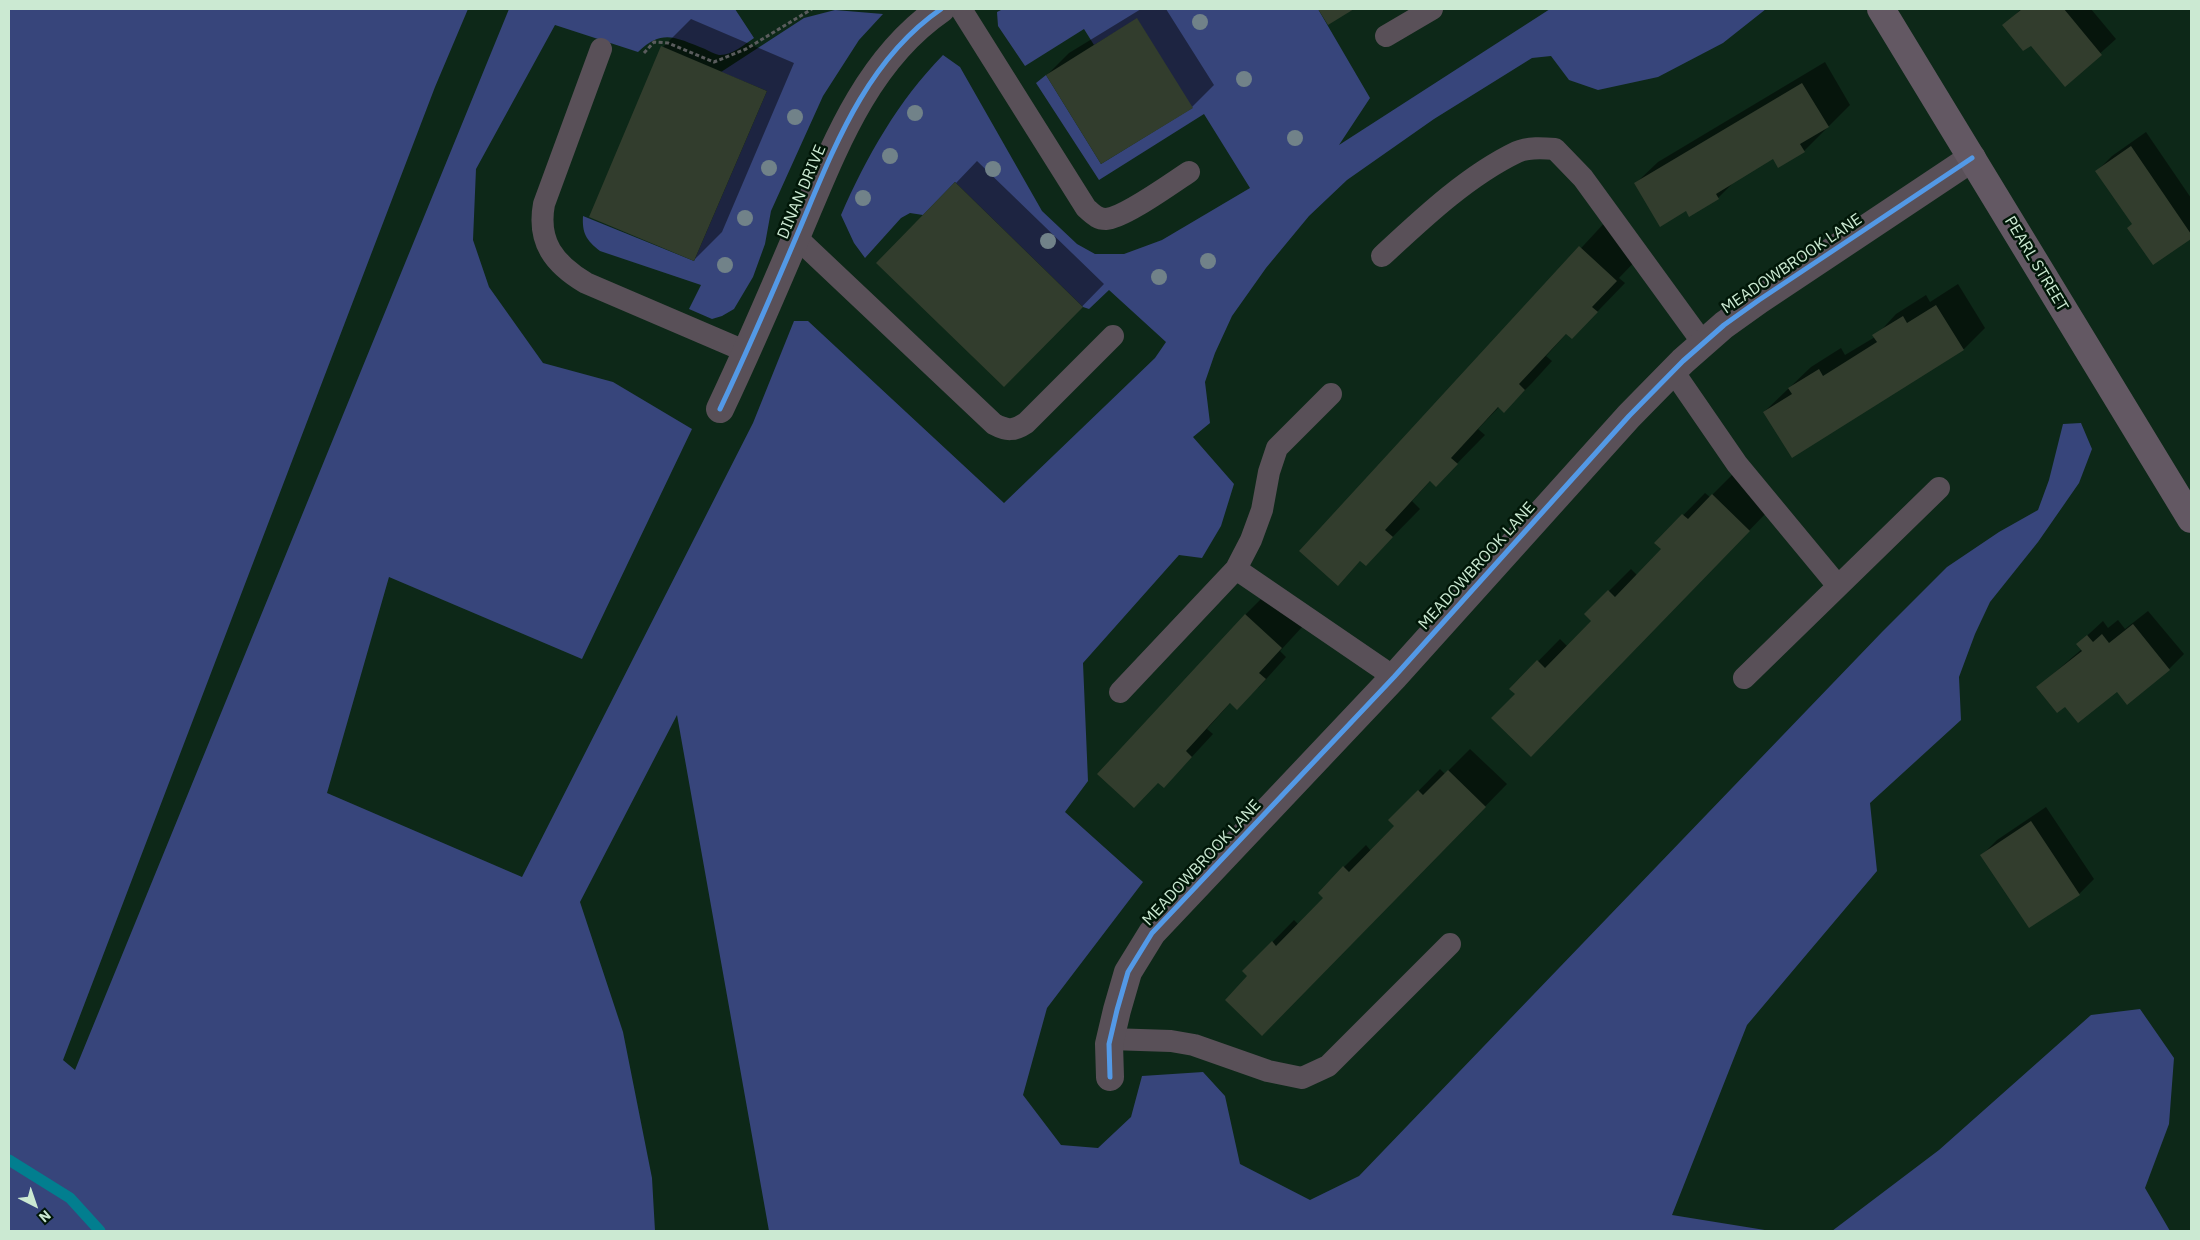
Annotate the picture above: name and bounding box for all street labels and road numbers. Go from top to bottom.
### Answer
street label: DINAN DRIVE [774,142,830,242]
street label: MEADOWBROOK LANE [1718,210,1866,318]
street label: PEARL STREET [2000,213,2072,315]
street label: MEADOWBROOK LANE [1415,498,1539,634]
street label: MEADOWBROOK LANE [1139,796,1265,930]

